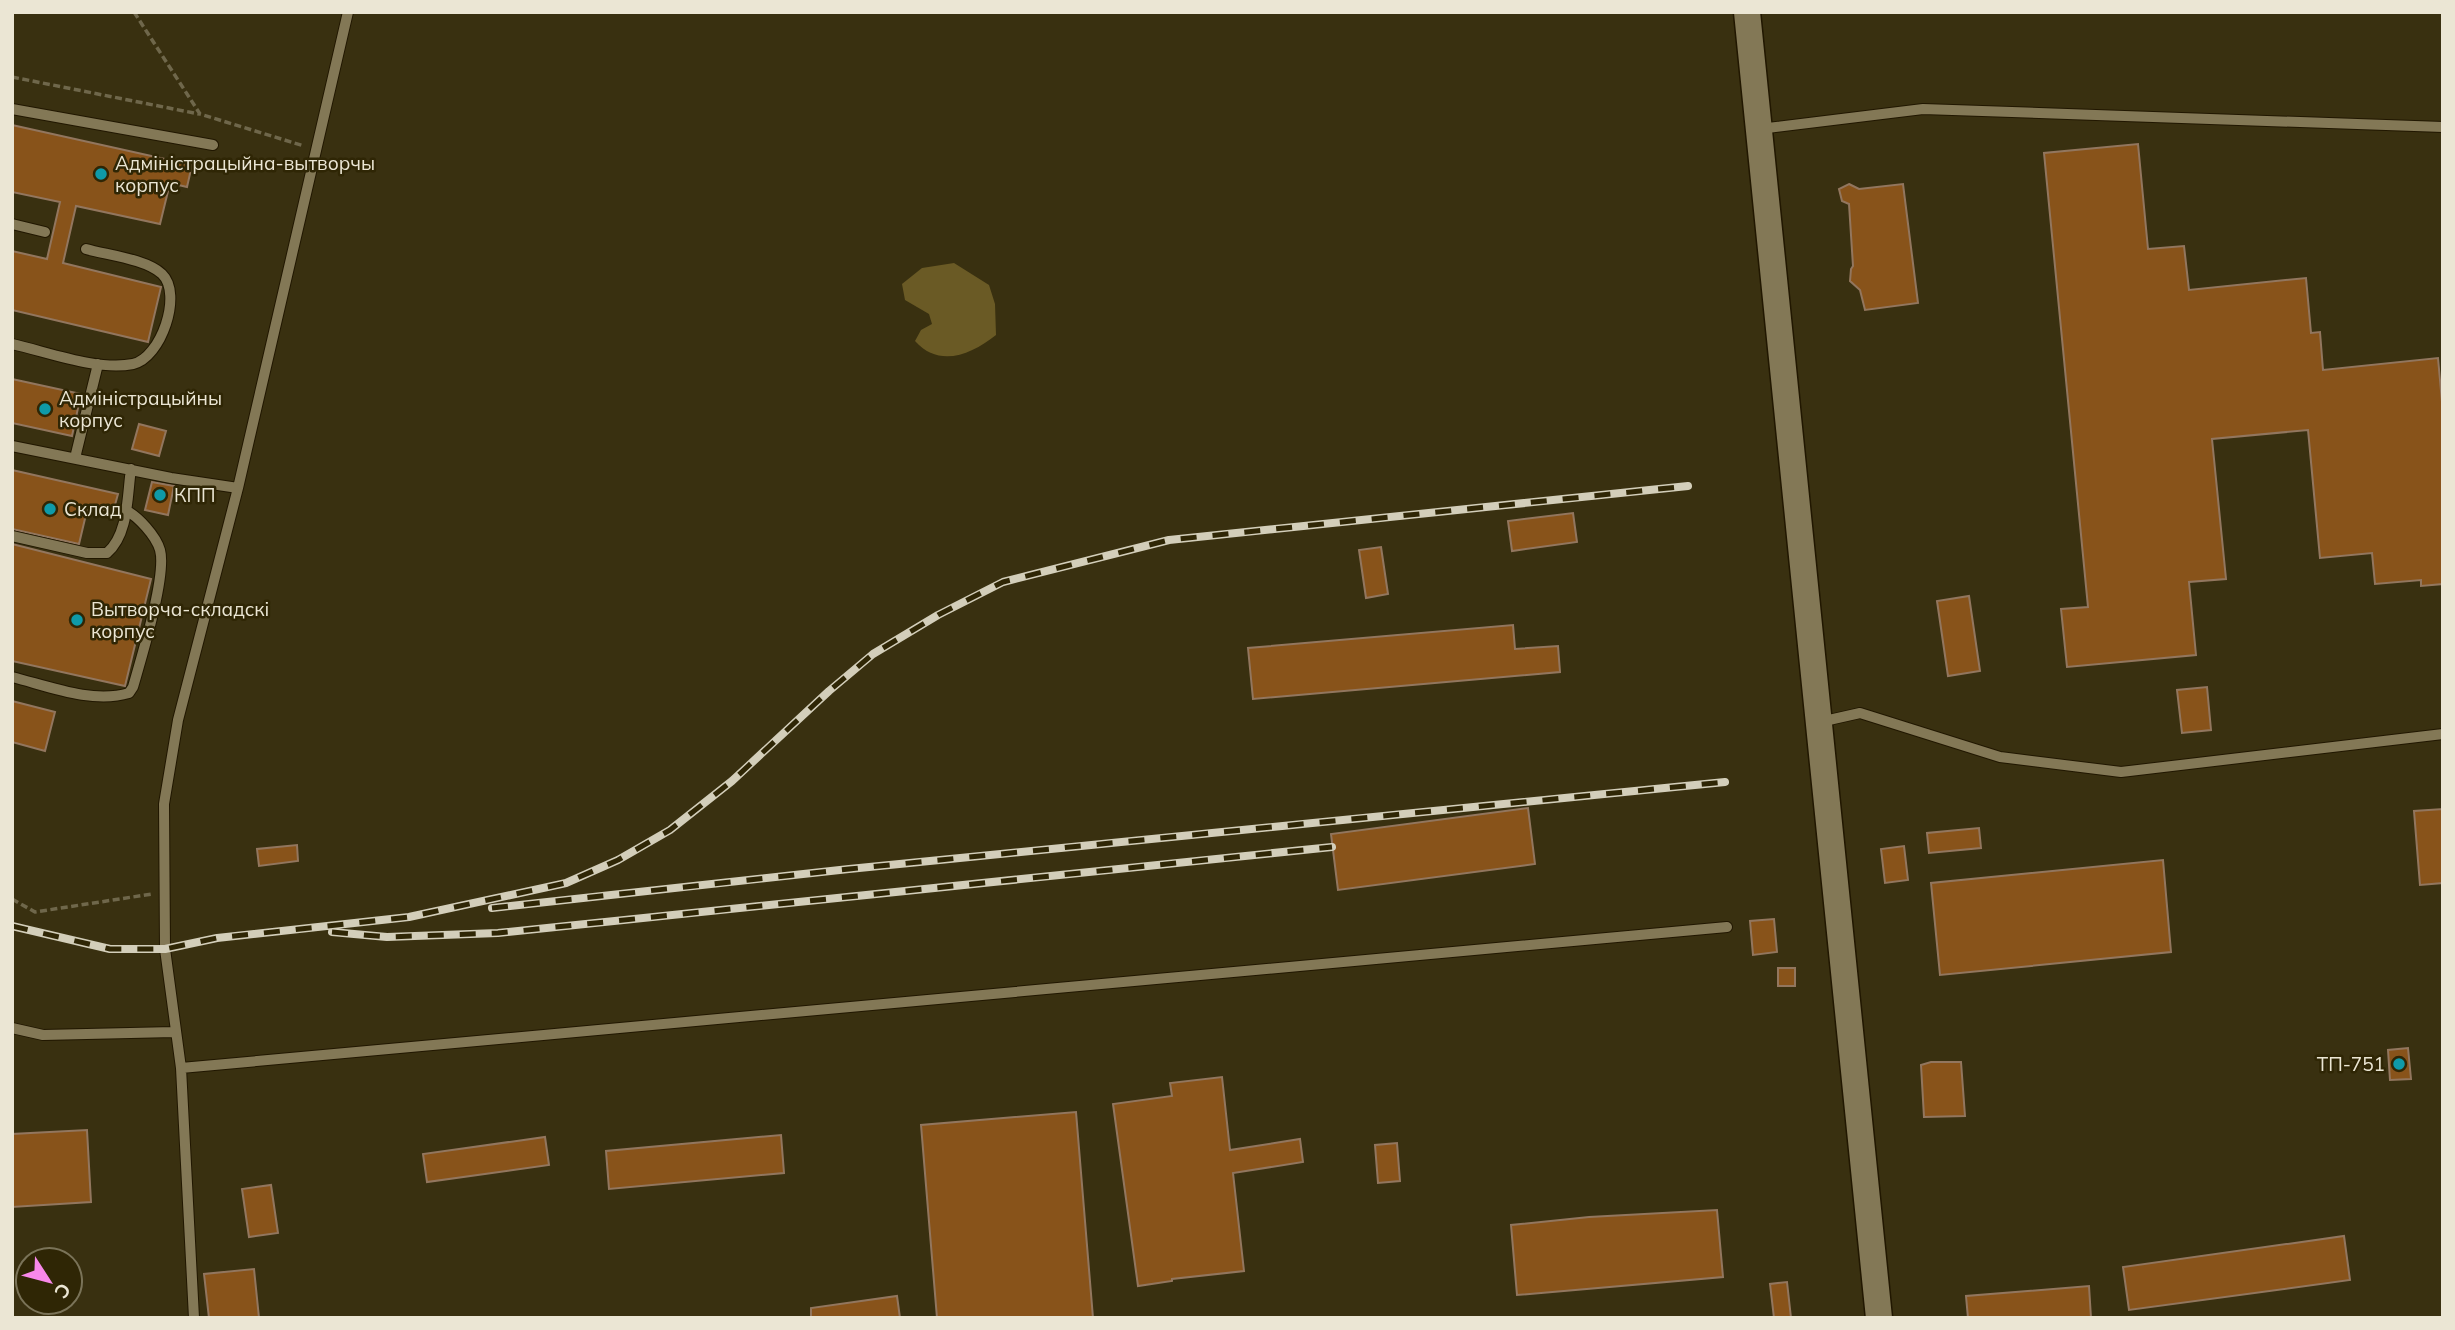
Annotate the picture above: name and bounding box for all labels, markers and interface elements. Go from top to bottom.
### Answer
place label: Адміністрацыйна-вытворчы корпус [115,151,375,197]
marker: Адміністрацыйна-вытворчы корпус [93,166,109,182]
place label: Адміністрацыйны корпус [59,386,222,432]
marker: Адміністрацыйны корпус [37,401,53,417]
place label: КПП [174,483,216,507]
marker: КПП [152,487,168,503]
place label: Склад [64,497,122,521]
marker: Склад [42,501,58,517]
place label: Вытворча-складскі корпус [91,597,269,643]
marker: Вытворча-складскі корпус [69,612,85,628]
place label: ТП-751 [2317,1052,2385,1076]
marker: ТП-751 [2391,1056,2407,1072]
north arrow [14,1246,84,1316]
text: С [49,1279,76,1303]

